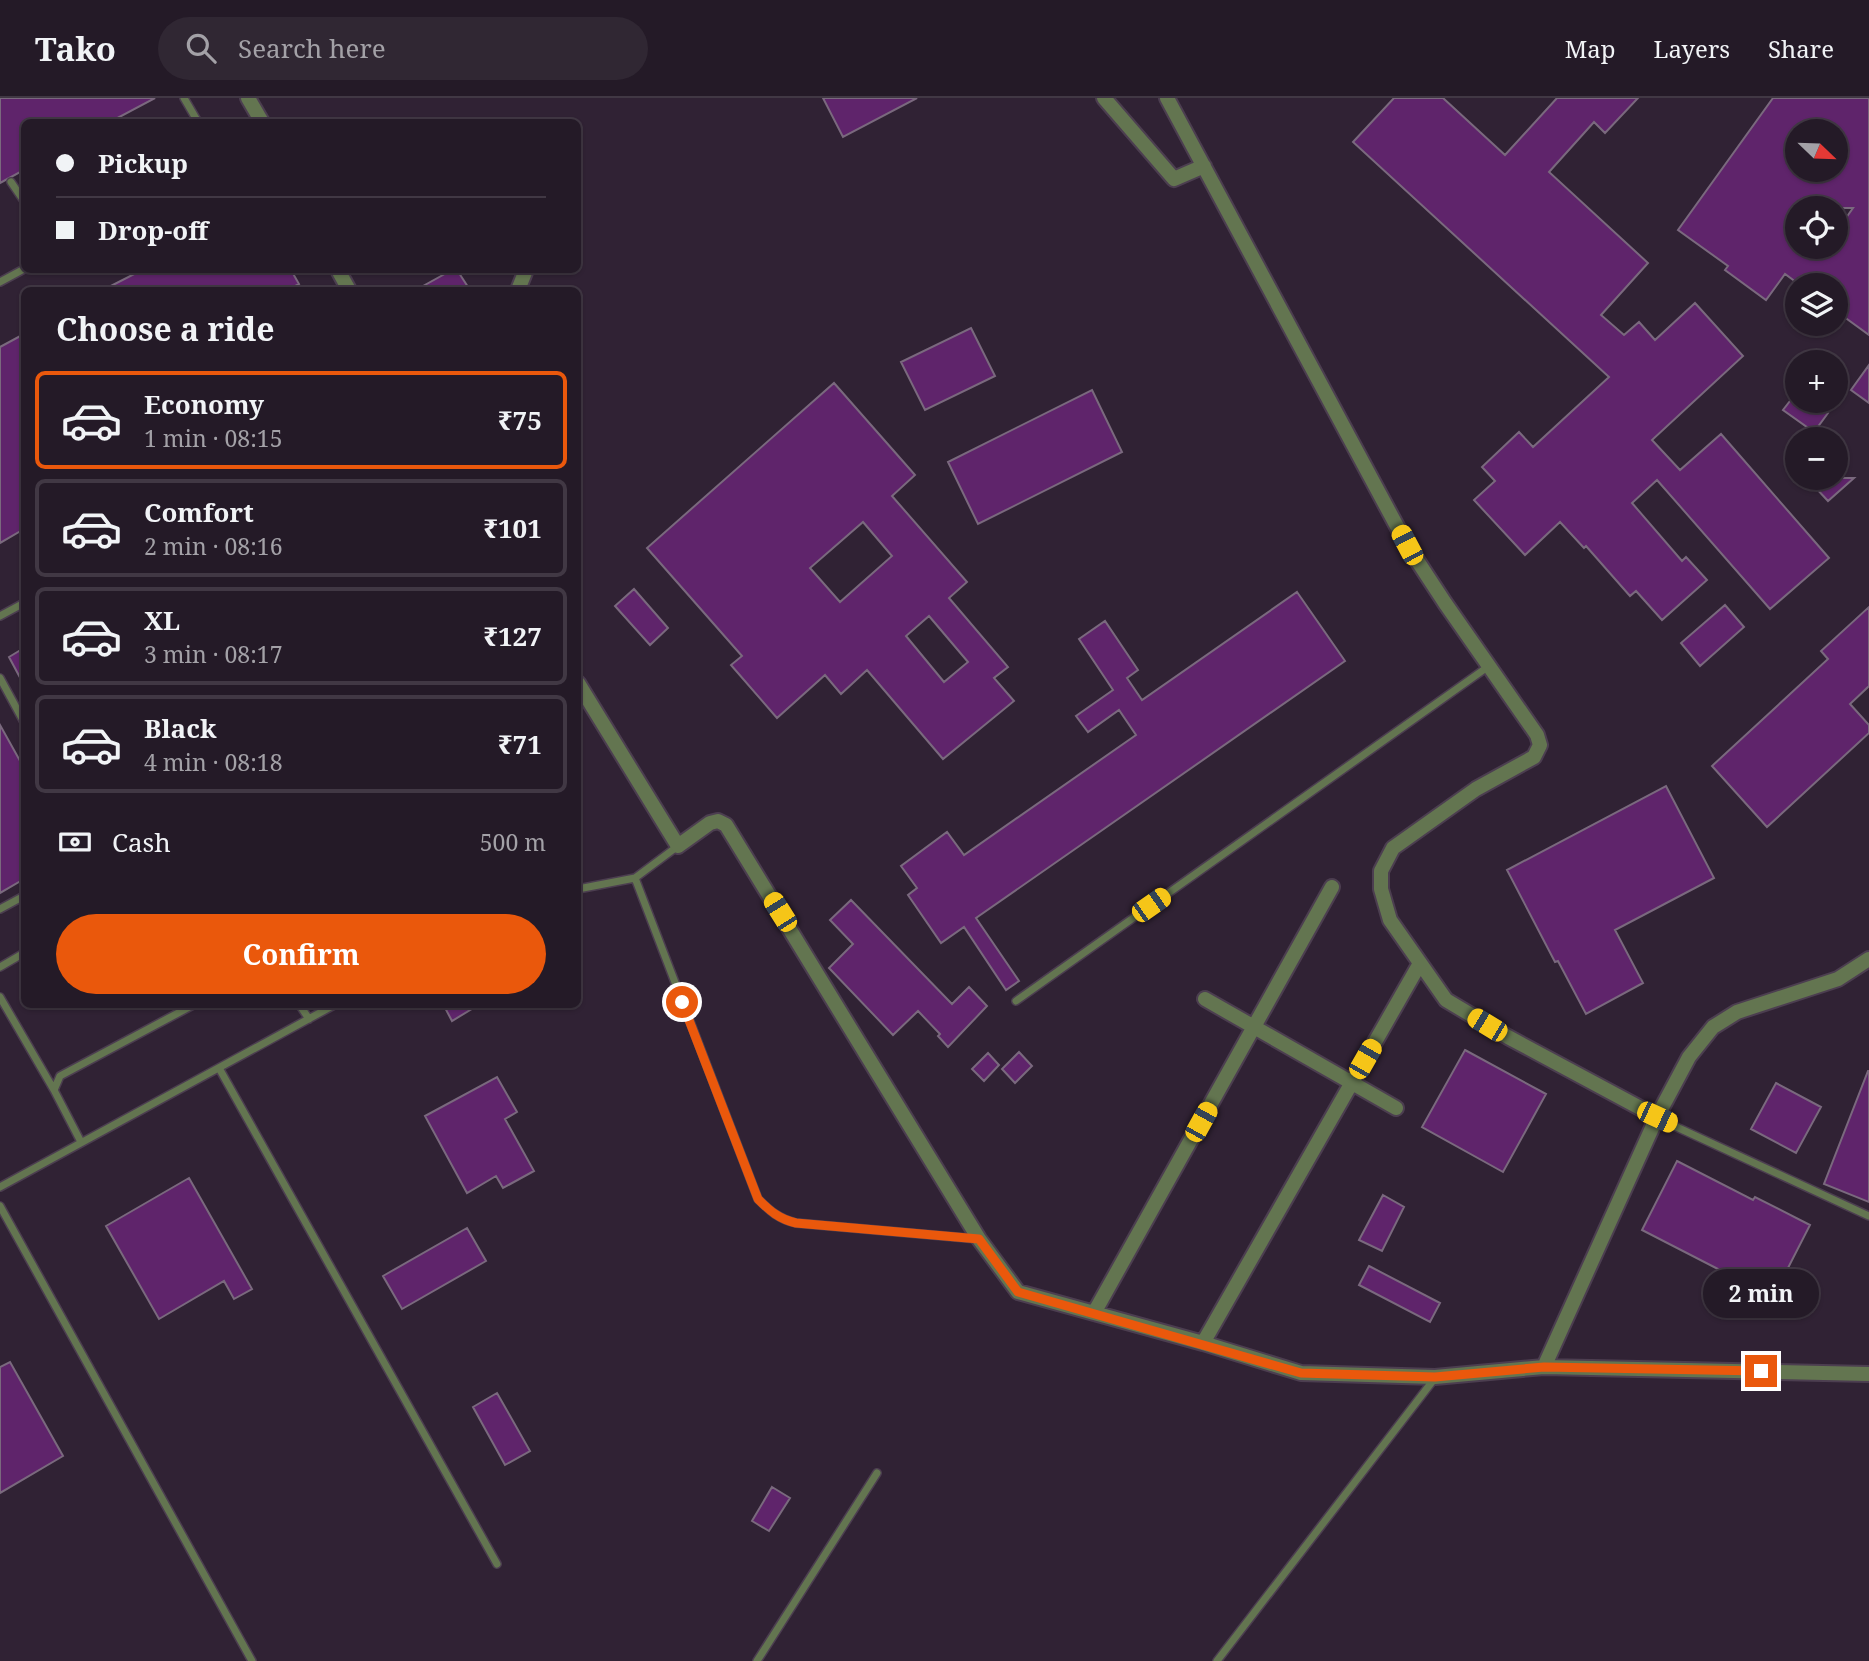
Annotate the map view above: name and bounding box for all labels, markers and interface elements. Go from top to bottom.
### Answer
search box [158,17,648,80]
text: Tako [35,26,116,71]
icon: search [182,29,220,67]
text: Search here [238,30,386,66]
text: Map [1565,32,1616,65]
text: Layers [1654,32,1730,65]
text: Share [1768,32,1834,65]
north arrow [1785,119,1848,182]
map controls [1785,119,1848,490]
text: Pickup [98,145,188,181]
button: locate [1785,196,1848,259]
text: Drop-off [98,212,208,248]
button: layers [1785,273,1848,336]
text: Choose a ride [56,307,275,350]
button: + [1785,350,1848,413]
text: Economy [144,386,264,422]
icon: car [60,389,123,452]
text: ₹75 [498,402,542,438]
text: 1 min · 08:15 [144,422,282,454]
button: − [1785,427,1848,490]
text: Comfort [144,494,254,530]
icon: car [60,497,123,560]
text: ₹101 [483,510,542,546]
car [1388,522,1427,568]
text: 2 min · 08:16 [144,530,282,562]
text: XL [144,602,180,638]
icon: car [60,605,123,668]
text: ₹127 [483,618,542,654]
text: 3 min · 08:17 [144,638,282,670]
text: Black [144,710,217,746]
icon: car [60,713,123,776]
text: ₹71 [498,726,542,762]
text: 4 min · 08:18 [144,746,282,778]
icon: cash [56,823,94,861]
text: Cash [112,824,171,860]
text: 500 m [480,826,546,858]
car [1128,884,1175,926]
car [760,889,801,935]
button: Confirm [56,914,546,994]
route start [666,986,698,1018]
car [1464,1005,1511,1045]
car [1346,1036,1385,1082]
car [1182,1099,1221,1145]
car [1634,1099,1681,1135]
callout: 2 min [1703,1270,1819,1318]
text: 2 min [1728,1277,1794,1309]
route end [1745,1355,1777,1387]

